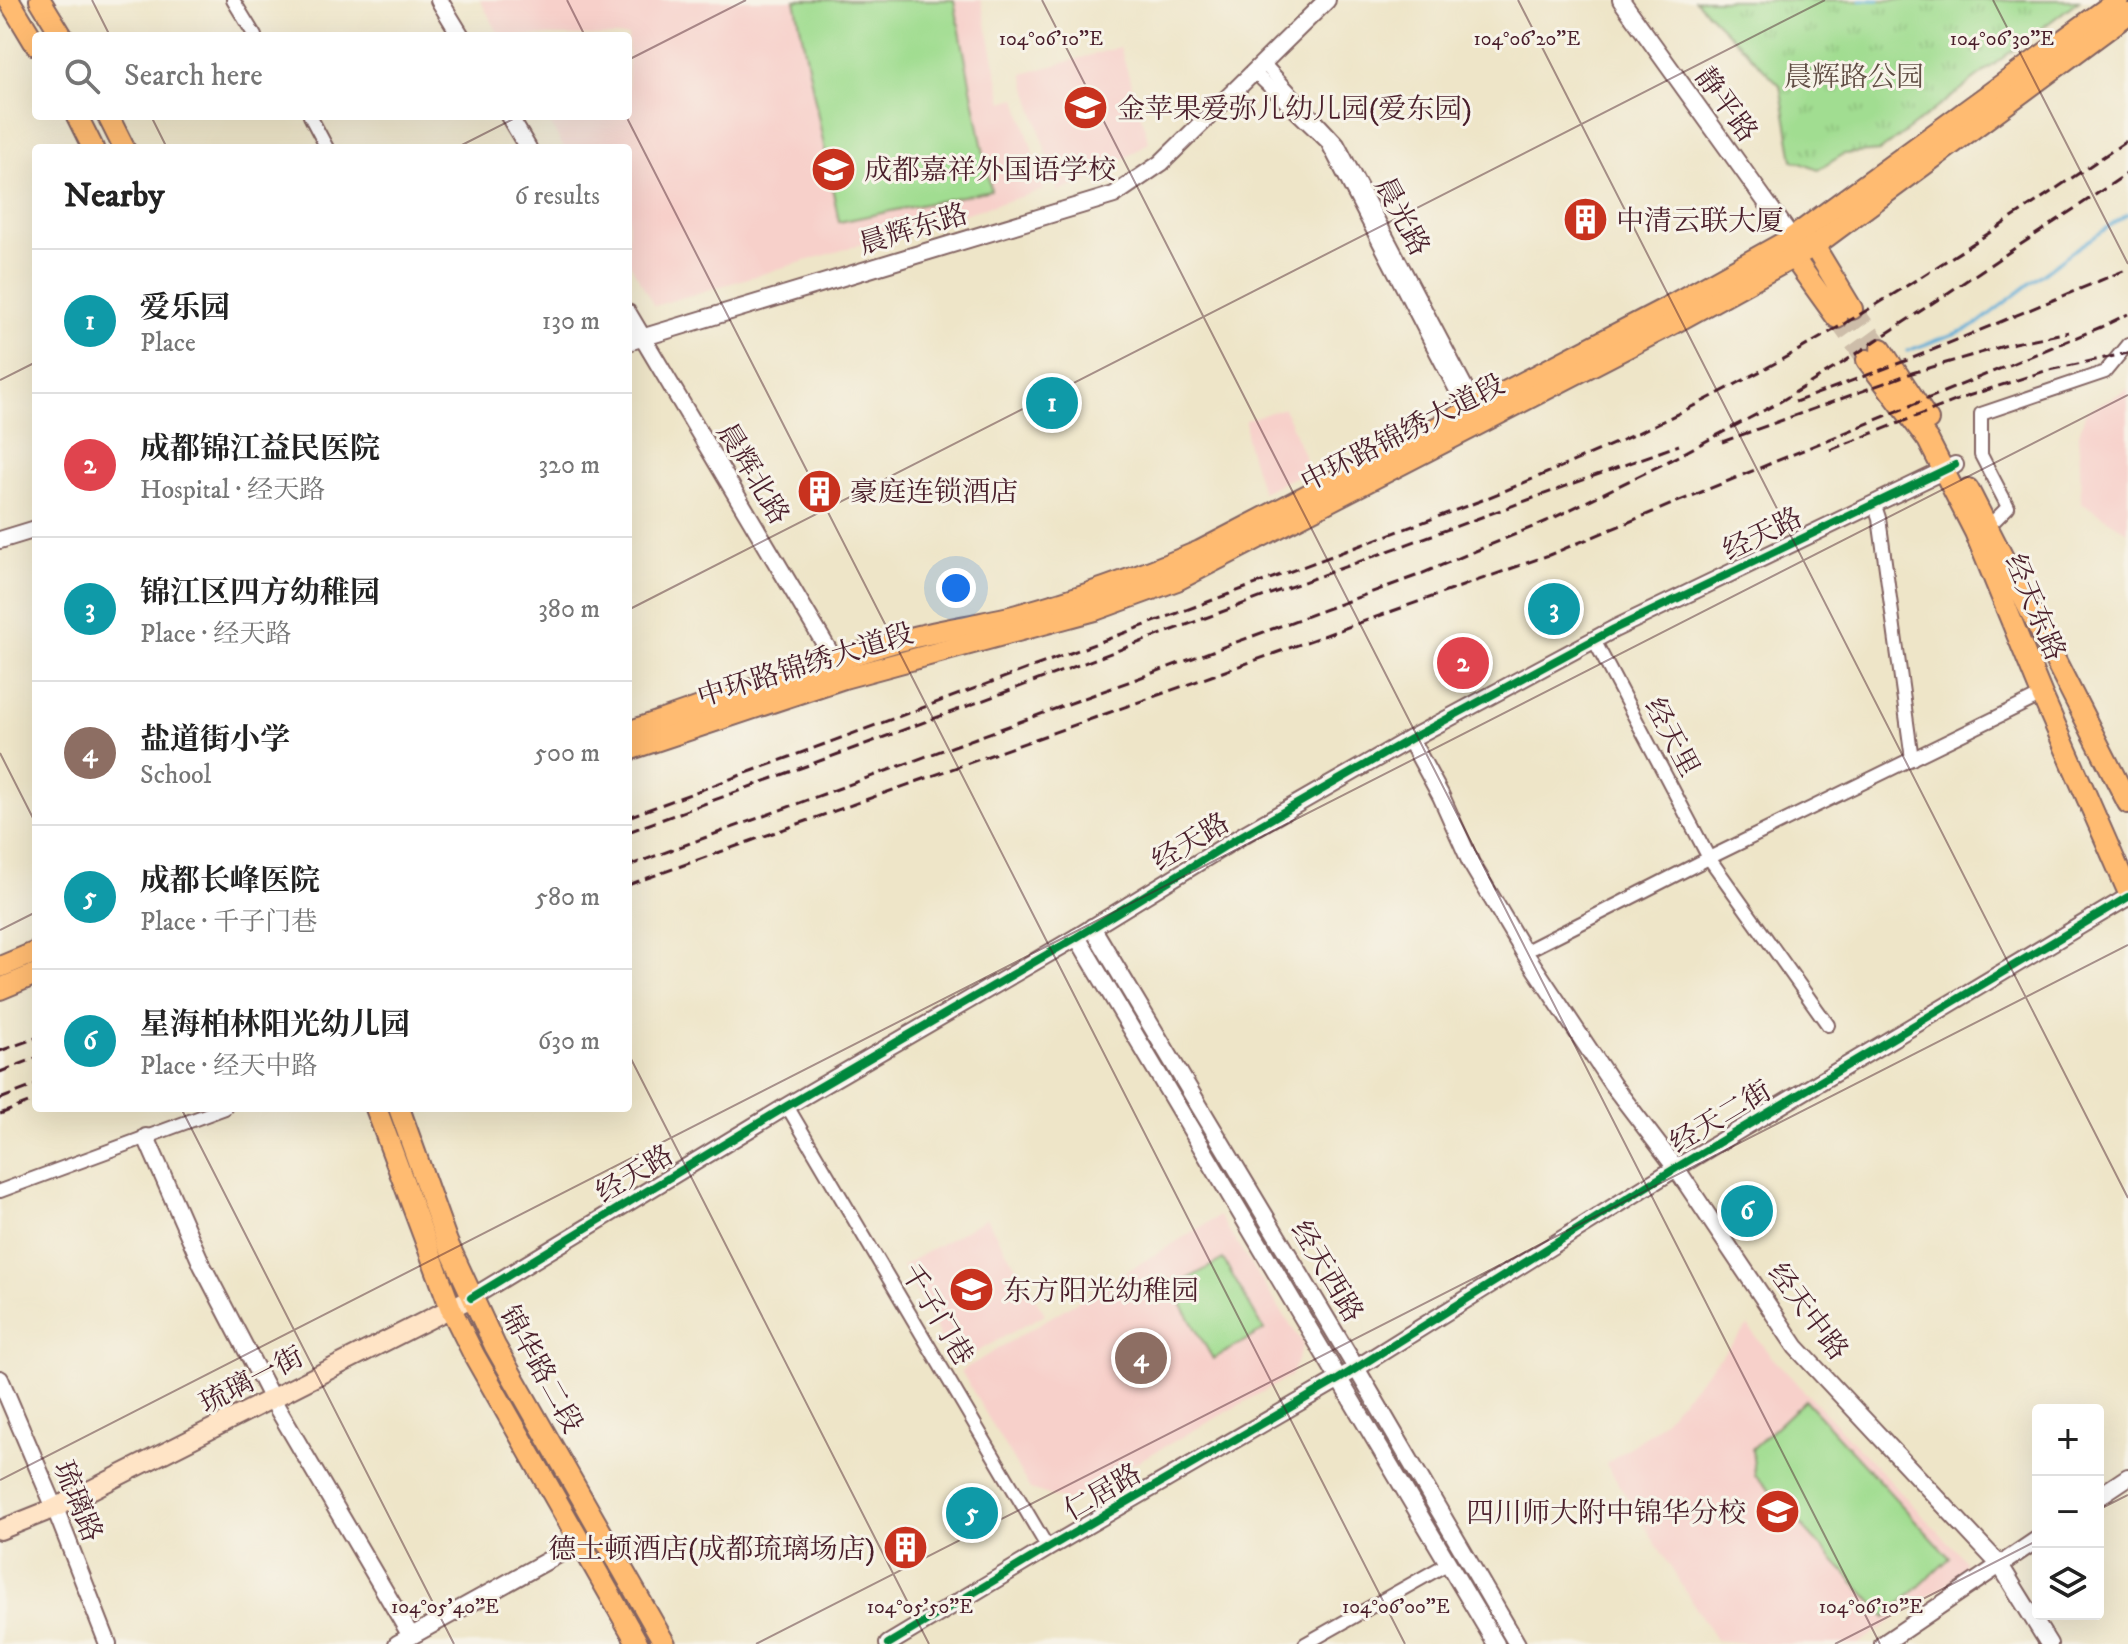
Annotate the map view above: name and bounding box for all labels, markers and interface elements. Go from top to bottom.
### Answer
text: 104°06'10"E [999,27,1103,52]
text: 104°06'20"E [1474,27,1580,52]
text: 104°06'30"E [1950,27,2054,52]
search box [32,32,632,120]
icon: search [60,54,104,98]
text: Search here [124,58,263,95]
park label: 晨辉路公园 [1784,60,1924,95]
street label: 静平路 [1687,61,1765,149]
school or university icon: 金苹果爱弥儿幼儿园(爱东园) [1062,84,1110,132]
place label: 金苹果爱弥儿幼儿园(爱东园) [1117,92,1472,127]
school or university icon: 成都嘉祥外国语学校 [809,145,857,193]
place label: 成都嘉祥外国语学校 [864,153,1116,188]
street label: 晨光路 [1367,171,1437,262]
text: Nearby [64,175,165,217]
text: 6 results [514,180,600,213]
street label: 晨辉东路 [855,196,972,263]
building icon: 中清云联大厦 [1561,196,1609,244]
place label: 中清云联大厦 [1616,204,1784,239]
text: 爱乐园 [140,290,230,327]
text: 1 [85,305,95,338]
text: 130 m [542,305,600,338]
text: Place [140,327,196,360]
street label: 中环路锦绣大道段 [1295,367,1510,500]
pin: 1 [1026,373,1078,433]
street label: 晨辉北路 [709,417,797,531]
text: 成都锦江益民医院 [140,431,380,468]
text: 2 [84,449,96,482]
text: 320 m [538,449,600,482]
building icon: 豪庭连锁酒店 [795,467,843,515]
text: Hospital · 经天路 [140,474,325,507]
place label: 豪庭连锁酒店 [850,475,1018,510]
street label: 经天路 [1717,500,1808,568]
street label: 经天东路 [1997,549,2073,666]
your location [936,568,976,608]
text: 锦江区四方幼稚园 [140,575,380,612]
pin: 3 [1528,579,1580,639]
text: 3 [85,593,95,626]
text: 380 m [538,593,600,626]
street label: 中环路锦绣大道段 [693,616,918,715]
text: Place · 经天路 [140,618,291,651]
pin: 2 [1437,633,1489,693]
street label: 经天里 [1637,692,1707,783]
text: 盐道街小学 [140,722,290,759]
text: 4 [83,737,97,770]
text: 500 m [534,737,600,770]
text: School [140,759,211,792]
street label: 经天路 [1146,806,1236,879]
text: 成都长峰医院 [140,863,320,900]
text: 5 [84,881,96,914]
text: 580 m [535,881,600,914]
text: Place · 千子门巷 [140,906,317,939]
text: 星海柏林阳光幼儿园 [140,1007,410,1044]
text: 6 [83,1025,97,1058]
text: 630 m [538,1025,600,1058]
text: Place · 经天中路 [140,1050,317,1083]
street label: 经天二街 [1664,1073,1778,1161]
street label: 经天路 [590,1138,680,1211]
pin: 6 [1721,1181,1773,1241]
street label: 经天西路 [1283,1215,1371,1329]
street label: 经天中路 [1760,1257,1855,1367]
street label: 千子门巷 [893,1258,981,1372]
school or university icon: 东方阳光幼稚园 [948,1266,996,1314]
place label: 东方阳光幼稚园 [1003,1274,1199,1309]
street label: 锦华路二段 [491,1300,590,1439]
pin: 4 [1115,1328,1167,1388]
street label: 琉璃一街 [194,1339,310,1421]
map controls [2032,1404,2104,1620]
button: + [2032,1404,2104,1476]
street label: 琉璃路 [46,1456,110,1547]
street label: 仁居路 [1058,1456,1148,1528]
button: − [2032,1476,2104,1548]
pin: 5 [946,1483,998,1543]
school or university icon: 四川师大附中锦华分校 [1753,1488,1801,1536]
place label: 四川师大附中锦华分校 [1466,1496,1746,1531]
building icon: 德士顿酒店(成都琉璃场店) [882,1524,930,1572]
place label: 德士顿酒店(成都琉璃场店) [548,1532,875,1567]
button: layers [2032,1548,2104,1620]
text: 104°05'40"E [391,1595,499,1620]
text: 104°05'50"E [867,1595,973,1620]
text: 104°06'00"E [1342,1595,1450,1620]
text: 104°06'10"E [1819,1595,1923,1620]

